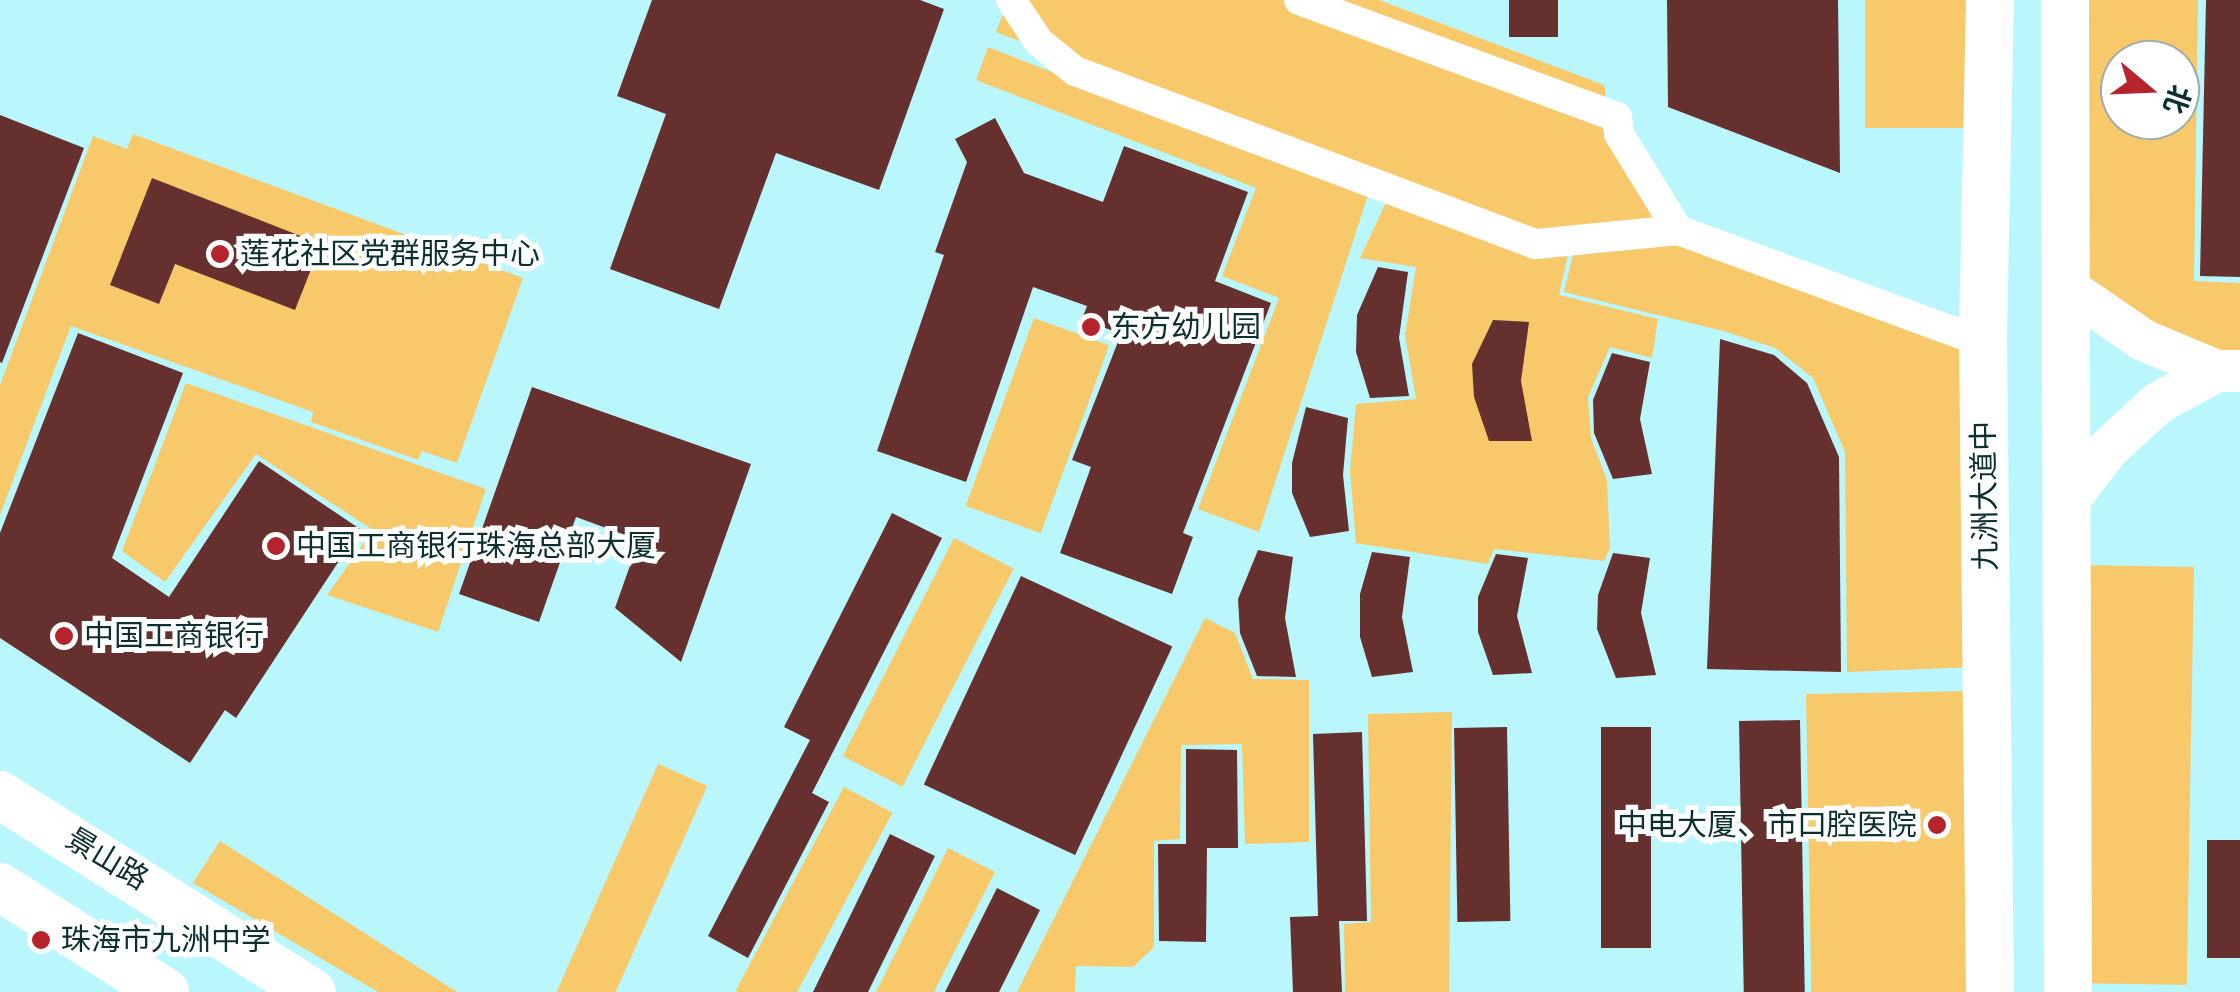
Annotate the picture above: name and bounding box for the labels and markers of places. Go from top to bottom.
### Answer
place label: 莲花社区党群服务中心 [240,236,540,272]
marker: 莲花社区党群服务中心 [209,243,231,265]
place label: 东方幼儿园 [1111,309,1261,345]
marker: 东方幼儿园 [1080,316,1102,338]
place label: 中国工商银行珠海总部大厦 [296,528,656,564]
marker: 中国工商银行珠海总部大厦 [265,535,287,557]
place label: 中国工商银行 [84,618,264,654]
marker: 中国工商银行 [53,625,75,647]
place label: 中电大厦、市口腔医院 [1617,807,1917,843]
marker: 中电大厦、市口腔医院 [1926,814,1948,836]
place label: 珠海市九洲中学 [61,922,271,958]
marker: 珠海市九洲中学 [30,929,52,951]

